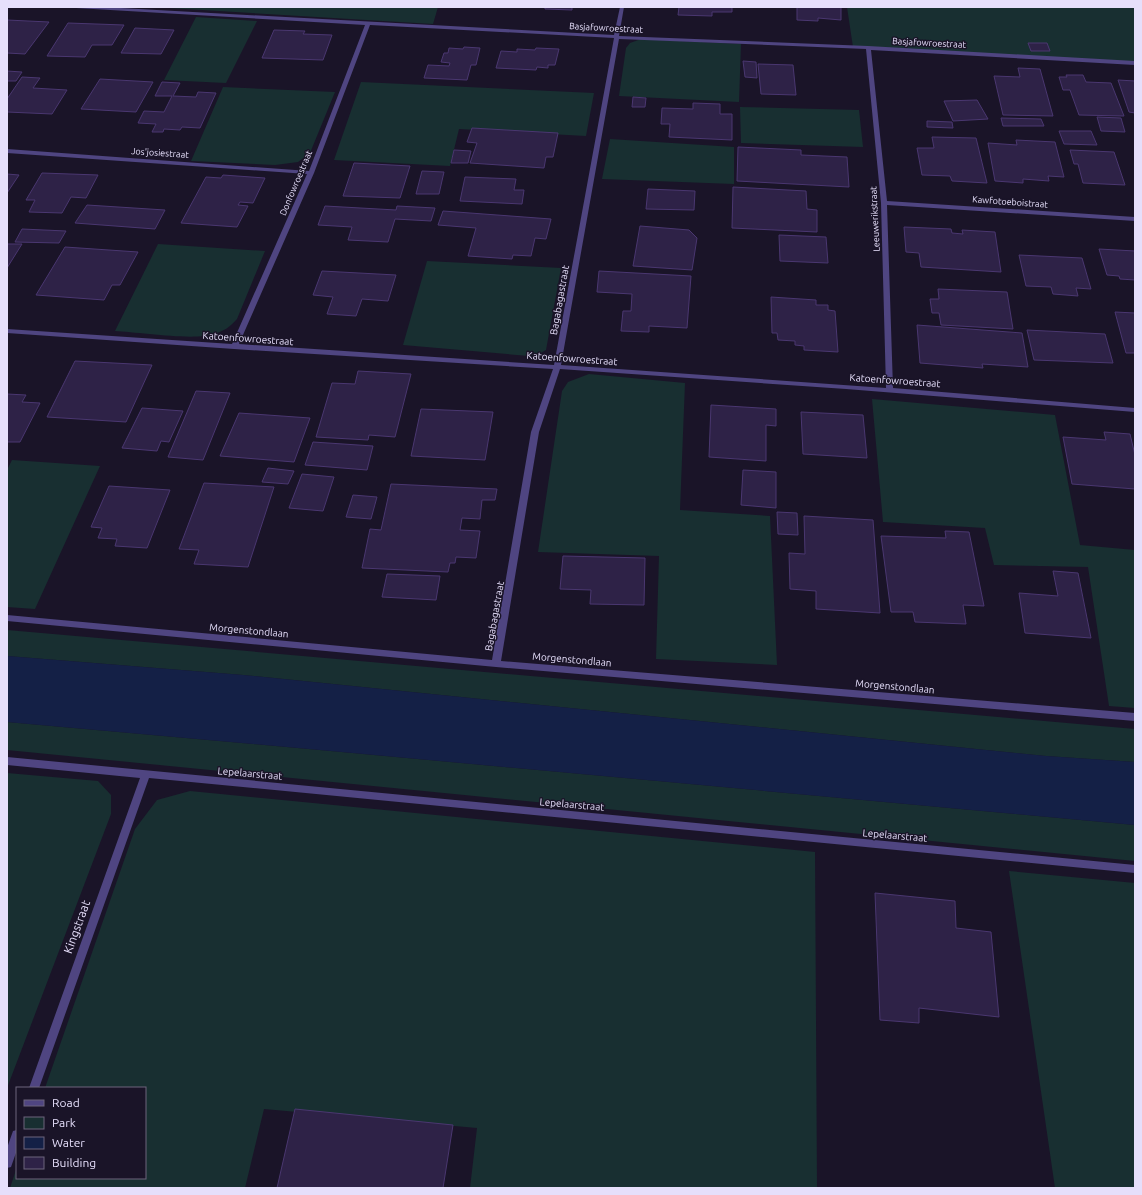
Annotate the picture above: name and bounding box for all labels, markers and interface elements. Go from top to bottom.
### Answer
street label: Basjafowroestraat [569,21,644,35]
street label: Basjafowroestraat [892,36,967,50]
street label: Jos'josiestraat [131,146,190,160]
street label: Donfowroestraat [278,149,314,217]
street label: Leeuwerikstraat [868,186,882,252]
street label: Kawfotoeboistraat [972,194,1049,210]
street label: Bagabagastraat [548,264,571,336]
street label: Katoenfowroestraat [202,330,294,347]
street label: Katoenfowroestraat [526,350,618,367]
street label: Katoenfowroestraat [849,372,941,389]
street label: Bagabagastraat [483,580,506,652]
street label: Morgenstondlaan [209,622,289,639]
street label: Morgenstondlaan [532,651,612,668]
street label: Morgenstondlaan [855,678,935,695]
street label: Lepelaarstraat [217,765,283,782]
street label: Lepelaarstraat [539,796,605,813]
street label: Lepelaarstraat [862,827,928,844]
street label: Kingstraat [61,898,92,955]
legend [16,1087,146,1179]
text: Road [52,1096,80,1109]
text: Park [52,1116,76,1129]
text: Water [52,1136,85,1149]
text: Building [52,1156,96,1169]

